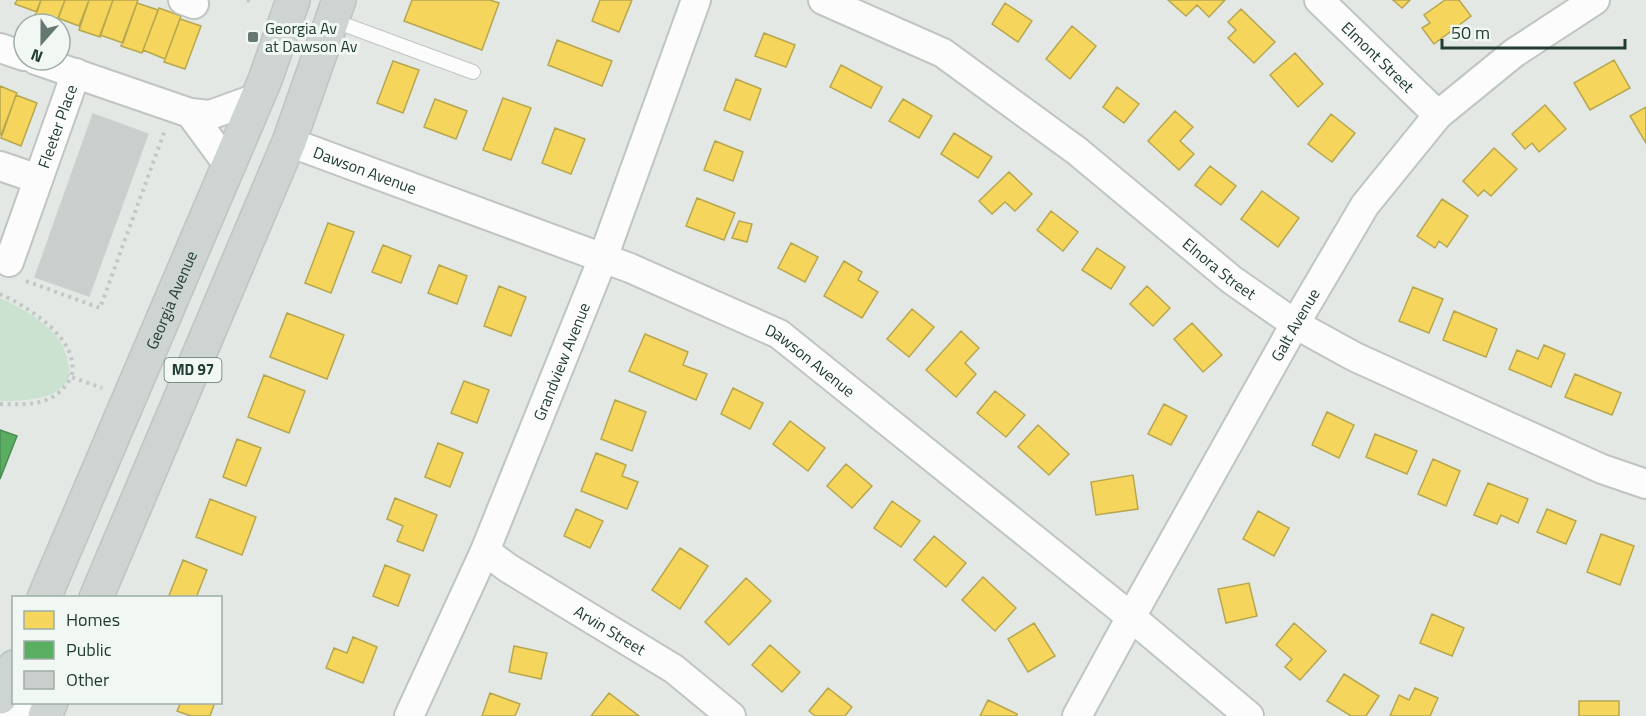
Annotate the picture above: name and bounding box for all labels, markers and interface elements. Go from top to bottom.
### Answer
north arrow [12,12,72,72]
scale bar [1442,12,1625,50]
place label: Georgia Av at Dawson Av [265,16,358,58]
street label: Elmont Street [1336,16,1420,98]
text: 50 m [1451,19,1490,46]
marker: Georgia Av at Dawson Av [246,30,260,44]
text: N [27,43,46,69]
street label: Fleeter Place [31,81,83,171]
street label: Dawson Avenue [310,140,420,200]
street label: Elnora Street [1178,232,1261,306]
street label: Georgia Avenue [139,247,203,353]
street label: Galt Avenue [1265,284,1326,366]
street label: Grandview Avenue [527,299,596,424]
street label: Dawson Avenue [762,317,860,403]
road number: MD 97 [164,358,222,382]
legend [12,596,222,704]
street label: Arvin Street [570,599,651,661]
text: Homes [66,606,120,633]
text: Public [66,636,112,663]
text: Other [66,666,109,693]

